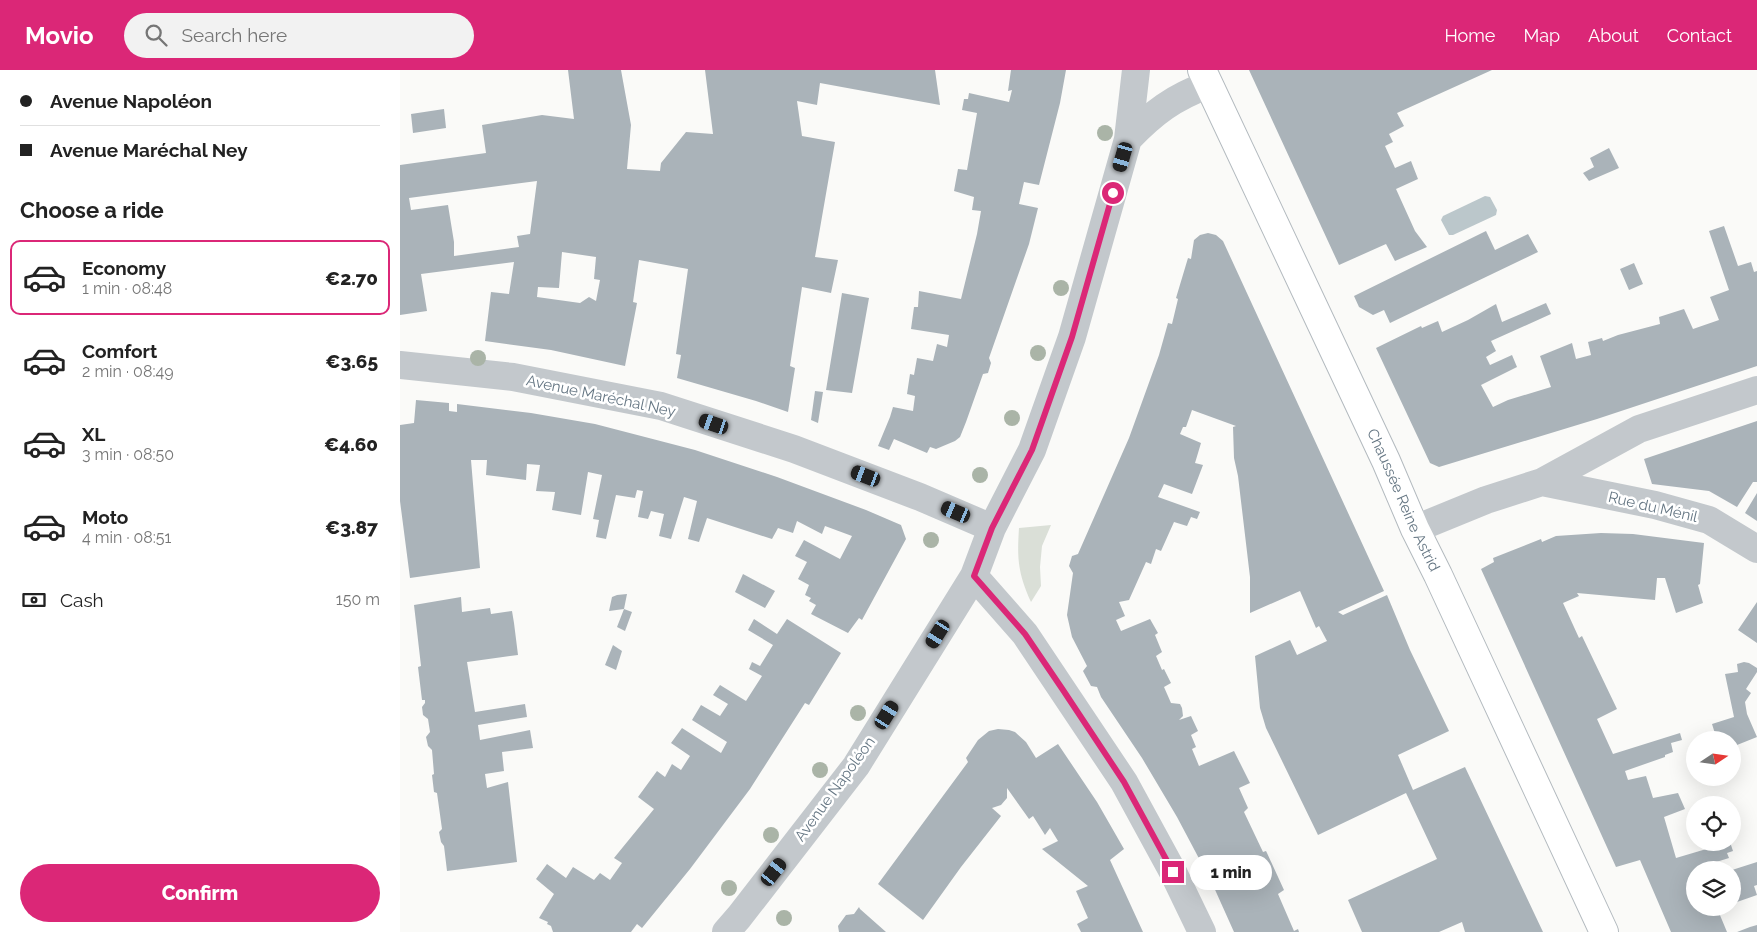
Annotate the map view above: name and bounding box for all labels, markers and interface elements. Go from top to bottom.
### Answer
search box [124,13,474,58]
text: Movio [25,21,94,50]
icon: search [142,21,170,49]
text: Search here [182,24,287,46]
text: Home [1444,25,1495,46]
text: Map [1523,25,1560,46]
text: About [1588,25,1639,46]
text: Contact [1667,25,1732,46]
text: Avenue Napoléon [50,90,212,112]
text: Avenue Maréchal Ney [50,139,248,161]
car [1111,141,1134,173]
route start [1102,182,1124,204]
text: Choose a ride [20,197,164,223]
icon: car [22,255,67,300]
text: Economy [82,257,166,279]
text: €2.70 [325,267,378,289]
text: 1 min · 08:48 [82,279,172,298]
icon: car [22,338,67,383]
text: Comfort [82,340,157,362]
text: €3.65 [325,350,378,372]
text: 2 min · 08:49 [82,362,174,381]
street label: Avenue Maréchal Ney [525,371,677,421]
car [697,412,730,436]
icon: car [22,421,67,466]
text: XL [82,423,105,445]
street label: Chaussée Reine Astrid [1363,426,1444,575]
text: €4.60 [324,433,378,455]
text: 3 min · 08:50 [82,445,174,464]
car [849,464,882,488]
street label: Rue du Ménil [1607,488,1700,526]
car [939,499,972,525]
icon: car [22,504,67,549]
text: Moto [82,506,128,528]
text: €3.87 [325,516,378,538]
text: 4 min · 08:51 [82,528,171,547]
icon: cash [20,586,48,614]
text: Cash [60,589,104,611]
text: 150 m [336,590,380,609]
car [923,617,952,651]
car [872,698,901,732]
north arrow [1686,731,1741,786]
map controls [1686,731,1741,916]
street label: Avenue Napoléon [791,733,879,845]
button: locate [1686,796,1741,851]
callout: 1 min [1190,854,1273,890]
car [758,856,789,888]
route end [1162,861,1184,883]
button: layers [1686,861,1741,916]
text: 1 min [1210,863,1252,882]
button: Confirm [20,864,380,922]

